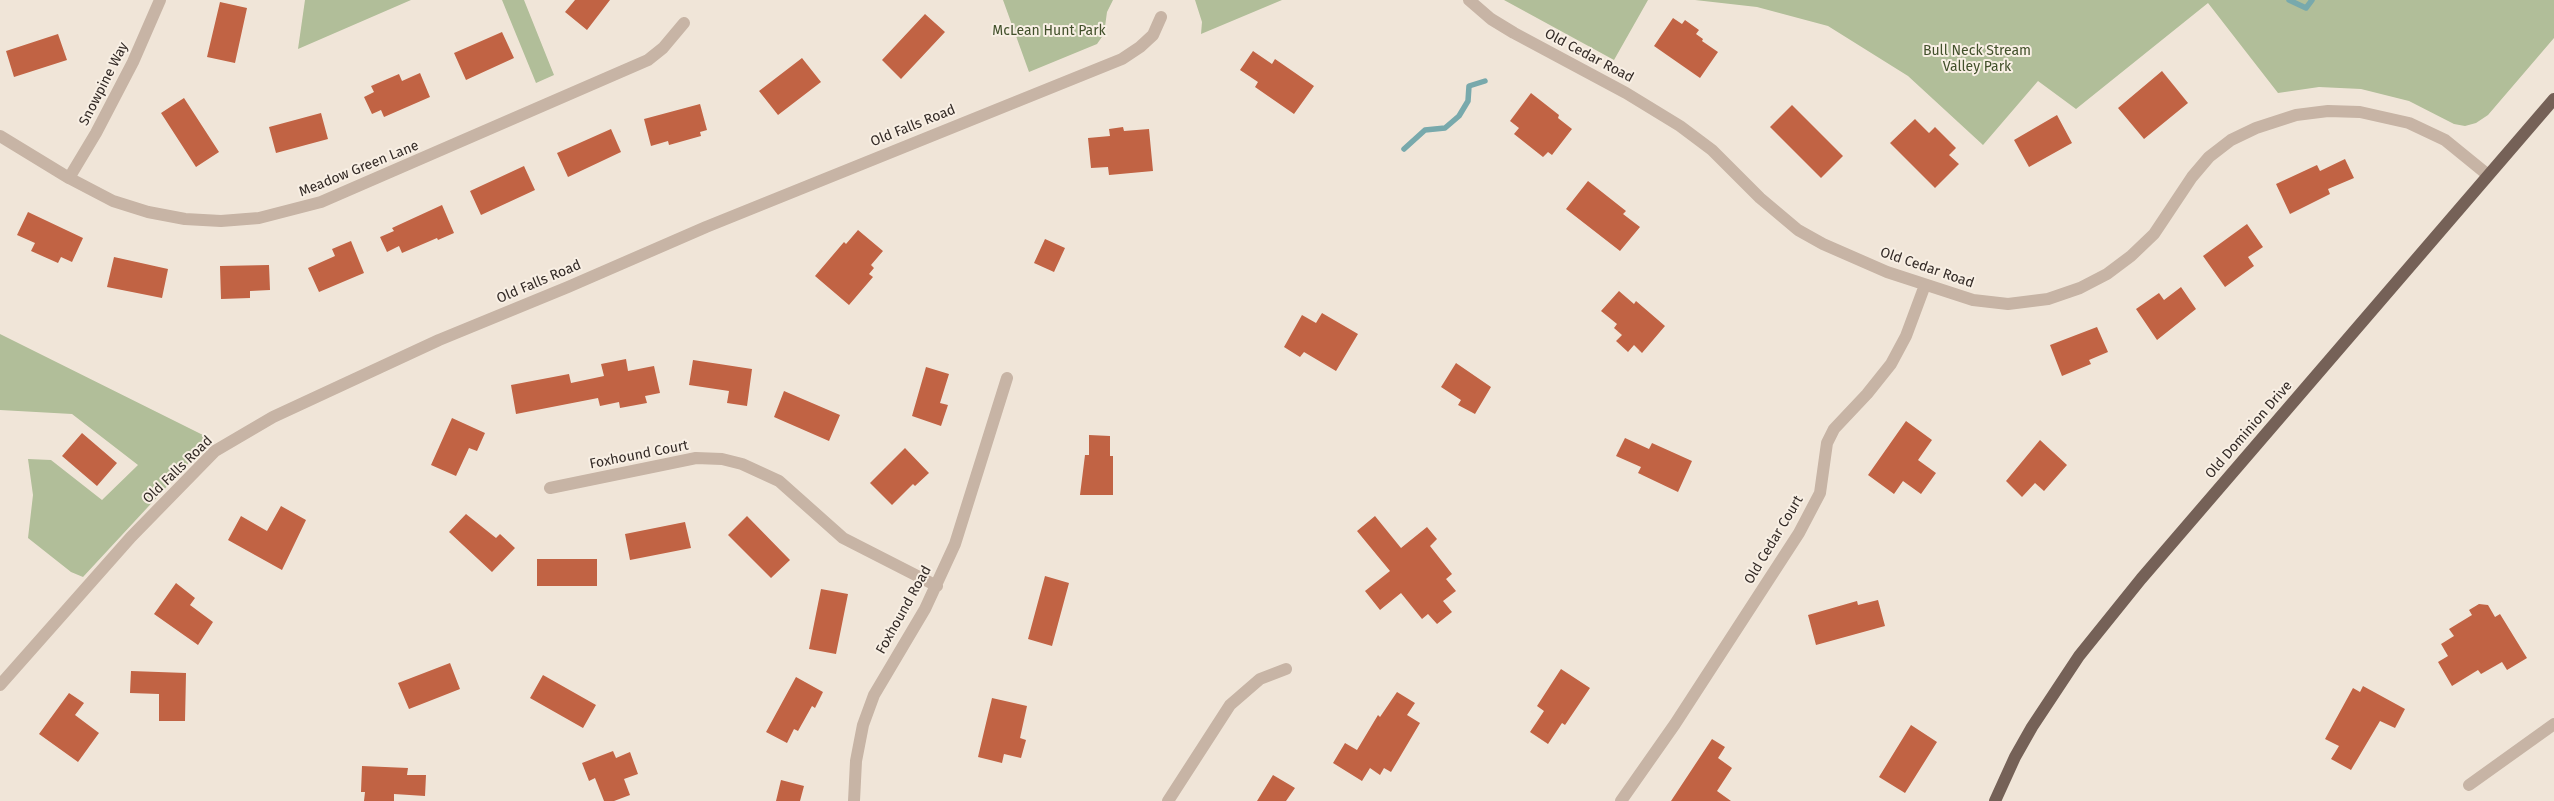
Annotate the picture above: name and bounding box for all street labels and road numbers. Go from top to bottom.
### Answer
street label: Old Cedar Road [1542,25,1636,87]
street label: Snowpine Way [76,40,132,128]
street label: Old Falls Road [868,101,958,151]
street label: Meadow Green Lane [297,137,421,201]
street label: Old Cedar Road [1878,244,1976,292]
street label: Old Falls Road [494,257,584,307]
street label: Old Dominion Drive [2202,378,2296,482]
street label: Old Falls Road [140,433,216,507]
street label: Foxhound Court [588,437,690,473]
street label: Old Cedar Court [1741,493,1807,587]
street label: Foxhound Road [873,563,935,657]

